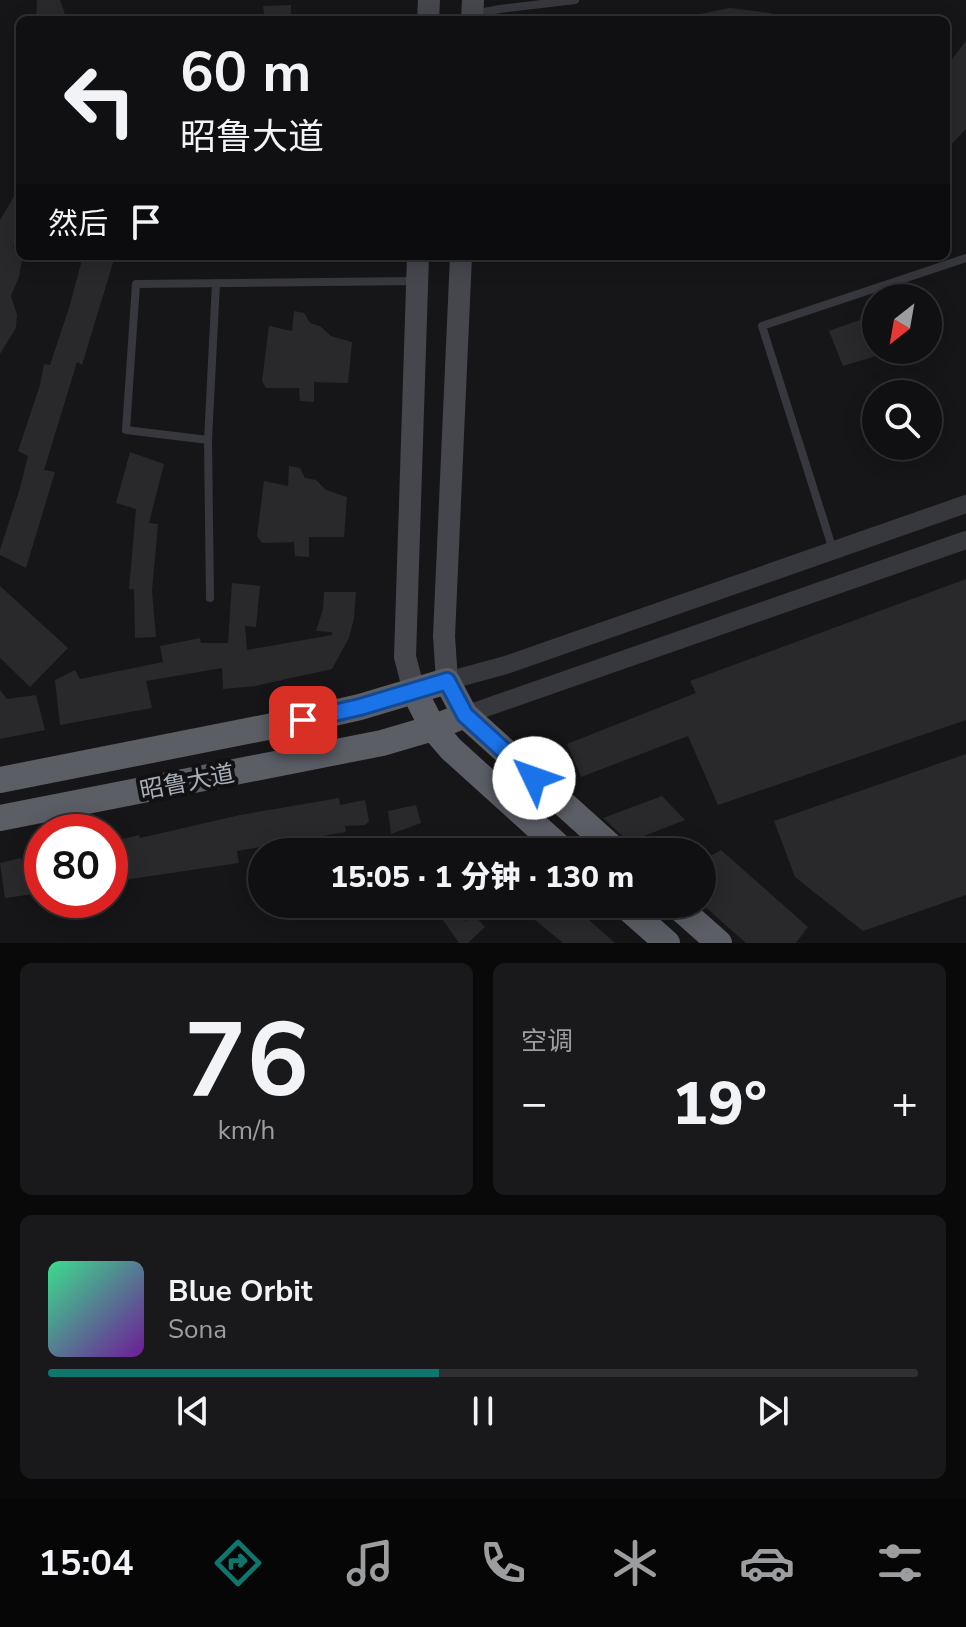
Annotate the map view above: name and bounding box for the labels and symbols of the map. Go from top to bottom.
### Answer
north arrow [862,284,942,364]
pin [269,686,337,754]
position arrow [492,736,576,820]
street label: 昭鲁大道 [137,757,237,807]
speed limit sign: 80 [24,814,128,918]

